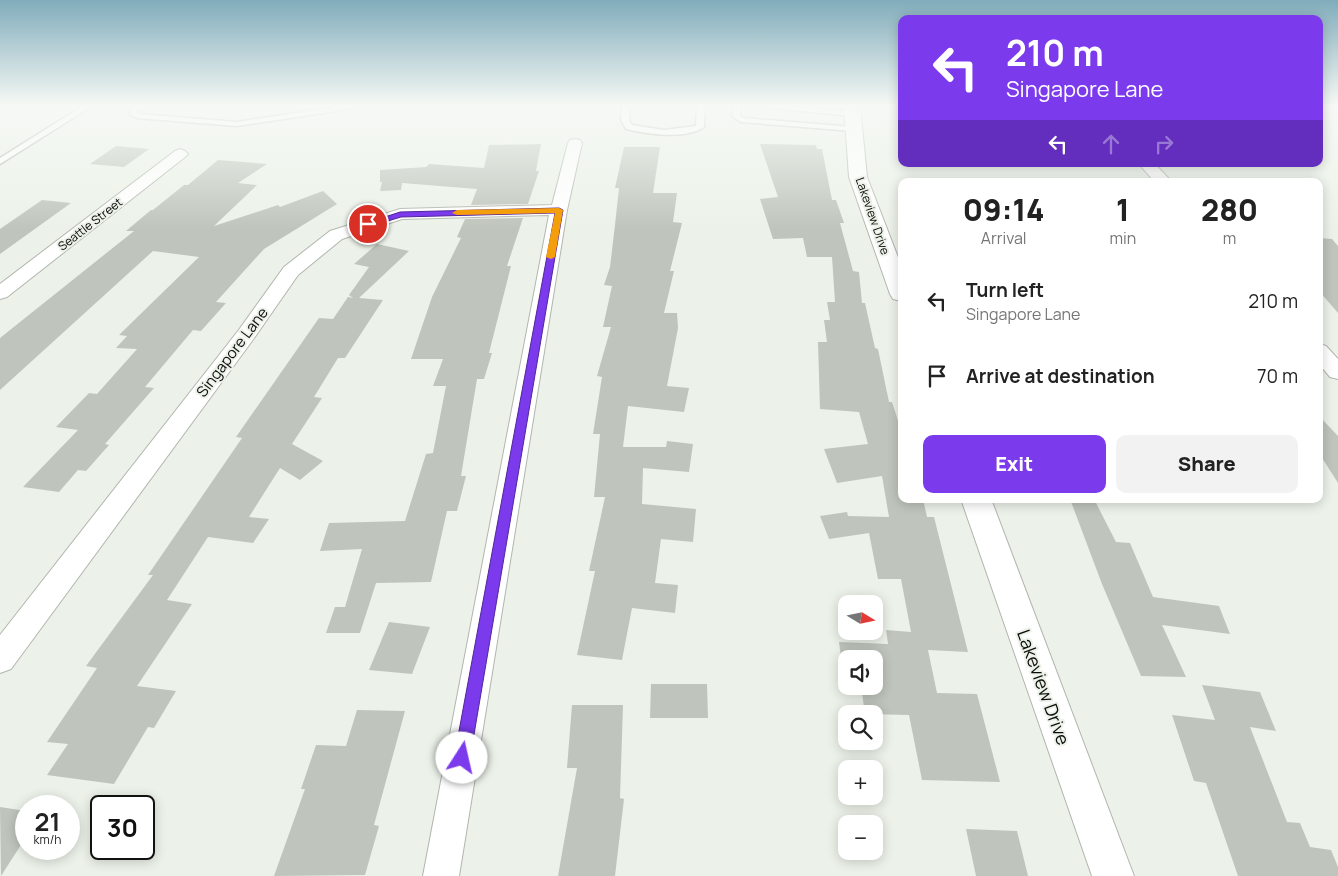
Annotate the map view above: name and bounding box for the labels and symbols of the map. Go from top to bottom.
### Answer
street label: Lakeview Drive [852,175,894,257]
street label: Seattle Street [54,193,126,255]
pin [347,203,389,245]
street label: Singapore Lane [191,303,273,401]
north arrow [838,595,882,640]
street label: Lakeview Drive [1012,626,1076,748]
position arrow [435,731,487,783]
speed limit sign: 30 [90,795,155,860]

